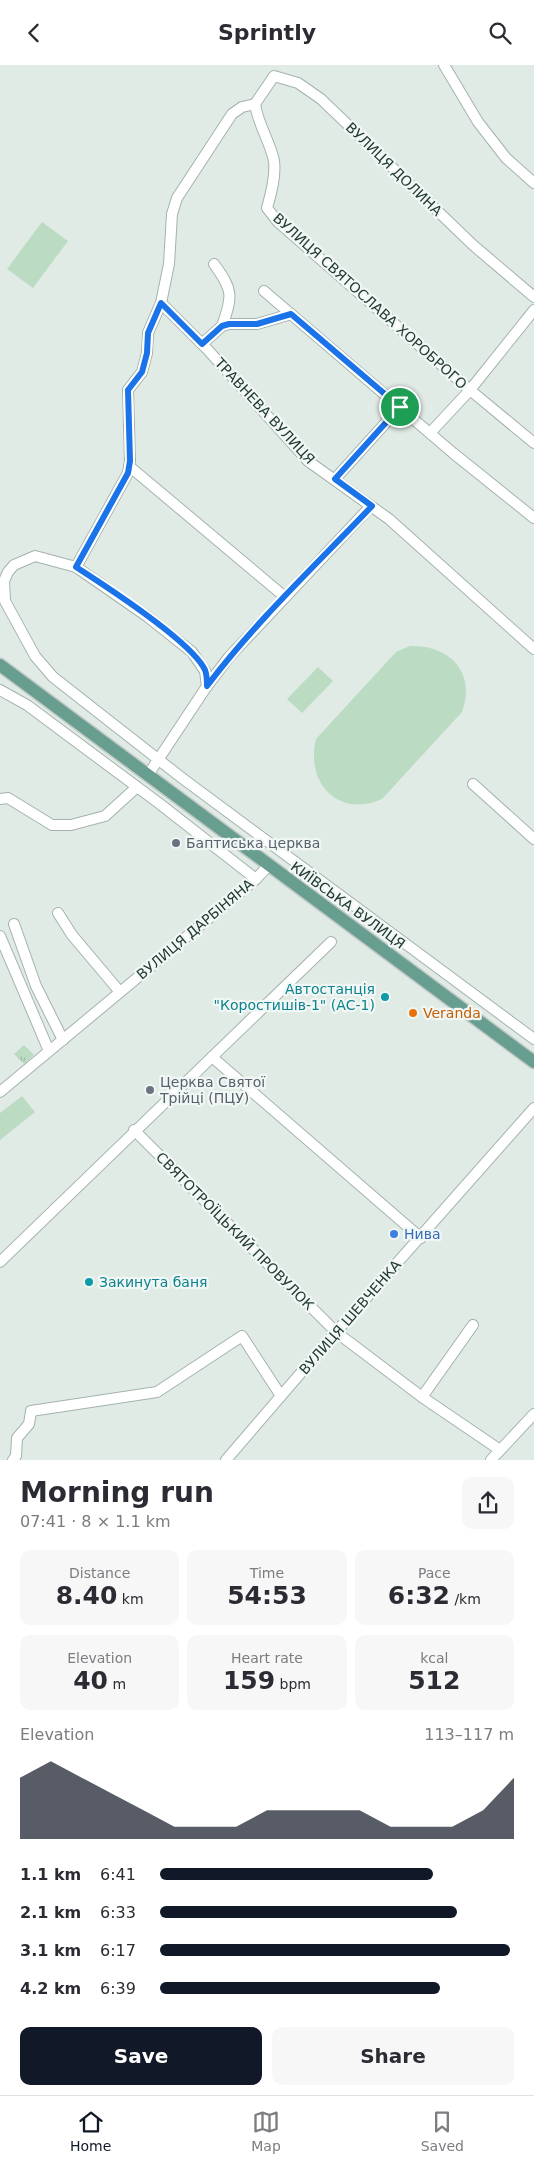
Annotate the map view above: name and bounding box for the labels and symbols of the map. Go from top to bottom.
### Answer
street label: ВУЛИЦЯ ДОЛИНА [343,119,446,219]
street label: ВУЛИЦЯ СВЯТОСЛАВА ХОРОБРОГО [270,210,470,392]
street label: ТРАВНЕВА ВУЛИЦЯ [211,354,318,467]
pin [379,386,421,428]
place label: Баптиська церква [186,835,320,851]
marker: Баптиська церква [170,837,182,849]
street label: КИЇВСЬКА ВУЛИЦЯ [288,857,409,952]
street label: ВУЛИЦЯ ДАРБІНЯНА [133,875,257,982]
place label: Автостанція "Коростишів-1" (АС-1) [214,981,375,1013]
marker: Автостанція "Коростишів-1" (АС-1) [379,991,391,1003]
place label: Veranda [423,1005,481,1021]
marker: Veranda [407,1007,419,1019]
place label: Церква Святої Трійці (ПЦУ) [159,1074,265,1106]
marker: Церква Святої Трійці (ПЦУ) [144,1084,156,1096]
street label: СВЯТОТРОЇЦЬКИЙ ПРОВУЛОК [153,1148,318,1313]
place label: Нива [404,1226,440,1242]
marker: Нива [388,1228,400,1240]
street label: ВУЛИЦЯ ШЕВЧЕНКА [296,1256,404,1377]
place label: Закинута баня [99,1274,208,1290]
marker: Закинута баня [83,1276,95,1288]

